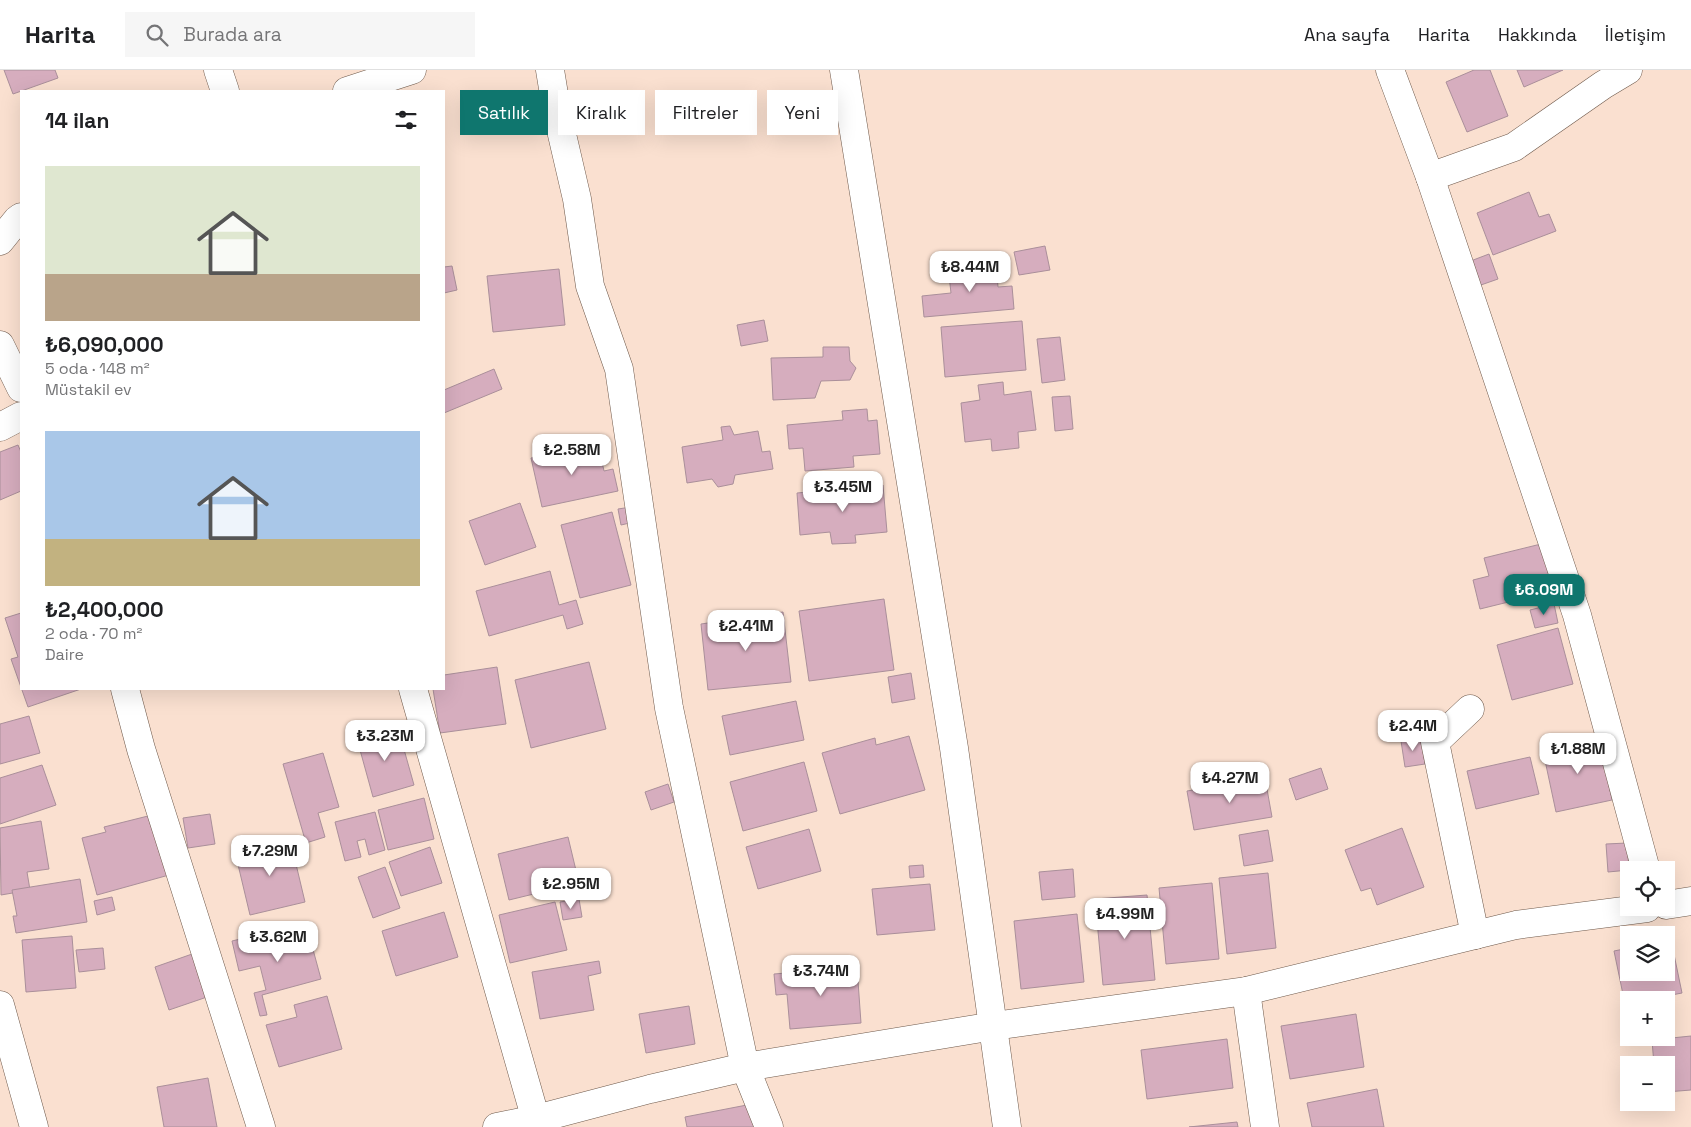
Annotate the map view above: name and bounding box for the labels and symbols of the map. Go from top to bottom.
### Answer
pin: ₺8.44M [929,250,1011,293]
pin: ₺2.58M [531,434,613,476]
pin: ₺3.45M [802,470,884,513]
pin: ₺6.09M [1503,574,1585,616]
pin: ₺2.41M [705,610,787,652]
pin: ₺2.4M [1378,710,1448,752]
pin: ₺3.23M [344,720,426,762]
pin: ₺1.88M [1537,732,1619,775]
pin: ₺4.27M [1189,762,1271,804]
pin: ₺7.29M [229,834,311,877]
pin: ₺2.95M [530,868,612,910]
pin: ₺4.99M [1084,898,1166,940]
pin: ₺3.62M [237,920,319,963]
pin: ₺3.74M [780,954,862,997]

